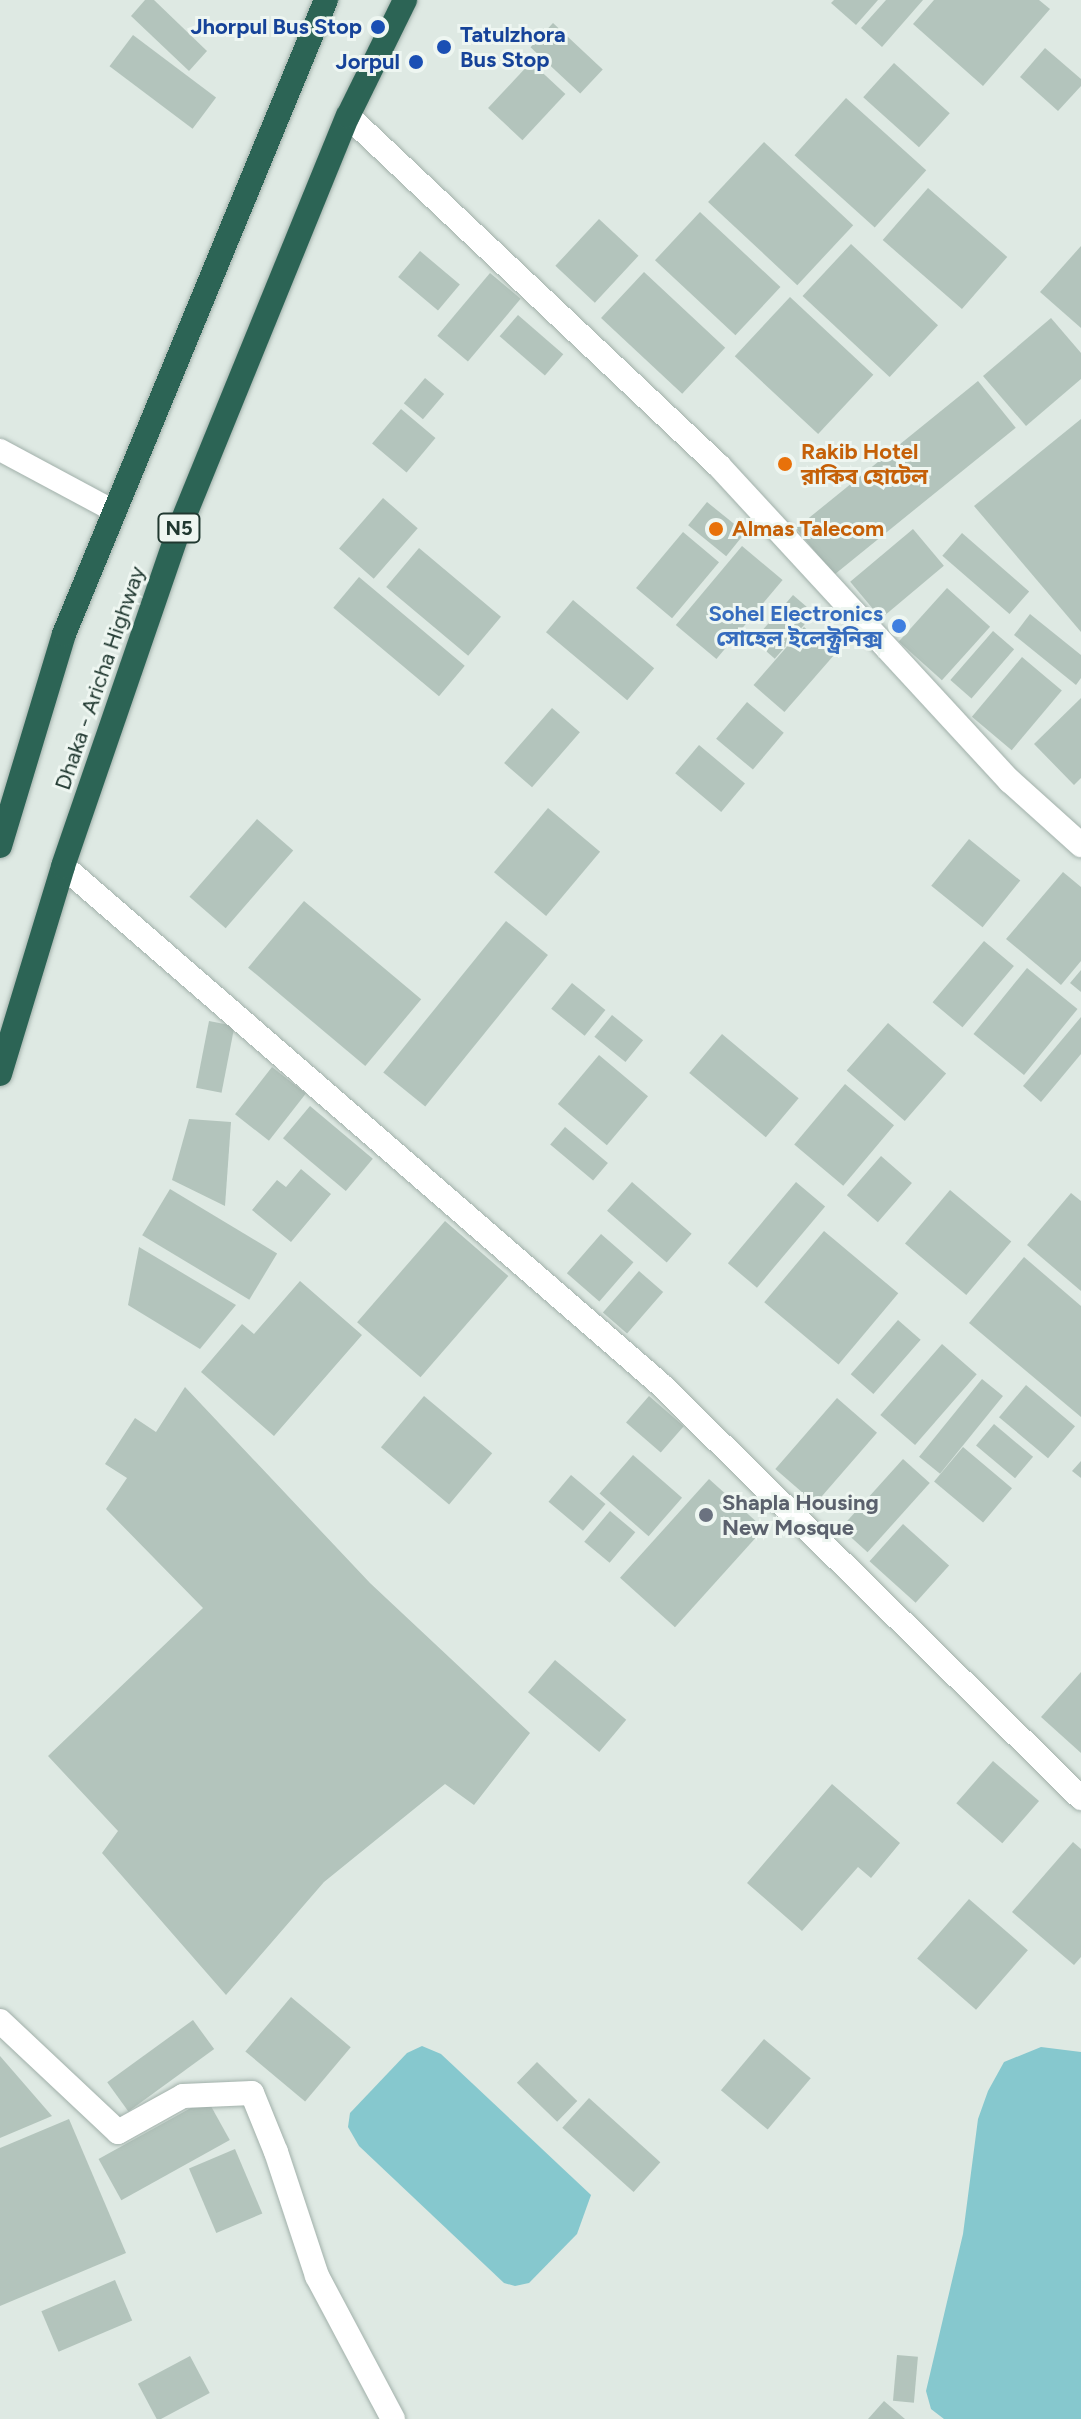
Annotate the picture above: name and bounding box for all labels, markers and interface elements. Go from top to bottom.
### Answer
place label: Jhorpul Bus Stop [190,14,362,40]
marker: Jhorpul Bus Stop [369,18,387,36]
place label: Tatulzhora Bus Stop [460,21,566,72]
marker: Tatulzhora Bus Stop [435,38,453,56]
place label: Jorpul [336,49,400,75]
marker: Jorpul [407,53,425,71]
place label: Rakib Hotel রাকিব হোটেল [801,438,928,490]
marker: Rakib Hotel রাকিব হোটেল [776,455,794,473]
road number: N5 [157,512,201,544]
place label: Almas Talecom [732,516,884,542]
marker: Almas Talecom [707,520,725,538]
street label: Dhaka - Aricha Highway [49,563,151,793]
place label: Sohel Electronics সোহেল ইলেক্ট্রনিক্স [708,600,883,652]
marker: Sohel Electronics সোহেল ইলেক্ট্রনিক্স [890,617,908,635]
place label: Shapla Housing New Mosque [722,1489,879,1540]
marker: Shapla Housing New Mosque [697,1506,715,1524]

